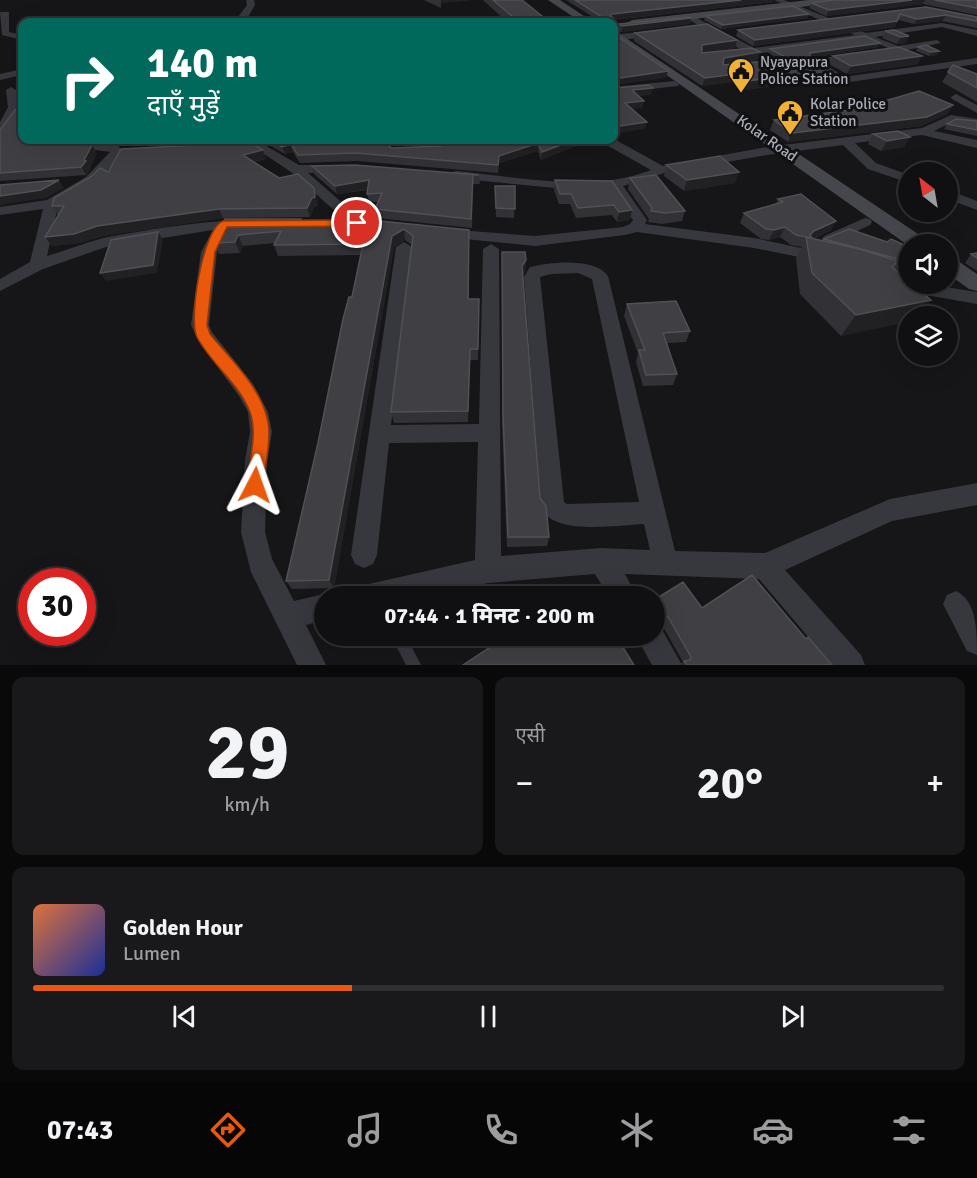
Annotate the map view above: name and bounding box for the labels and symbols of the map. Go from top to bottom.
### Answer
place label: Nyayapura Police Station [760,53,849,88]
public building icon: Nyayapura Police Station [726,56,756,94]
place label: Kolar Police Station [810,95,886,130]
public building icon: Kolar Police Station [775,98,805,136]
street label: Kolar Road [733,111,801,165]
north arrow [898,162,958,222]
pin [331,197,382,248]
position arrow [223,453,287,517]
speed limit sign: 30 [18,568,96,646]

